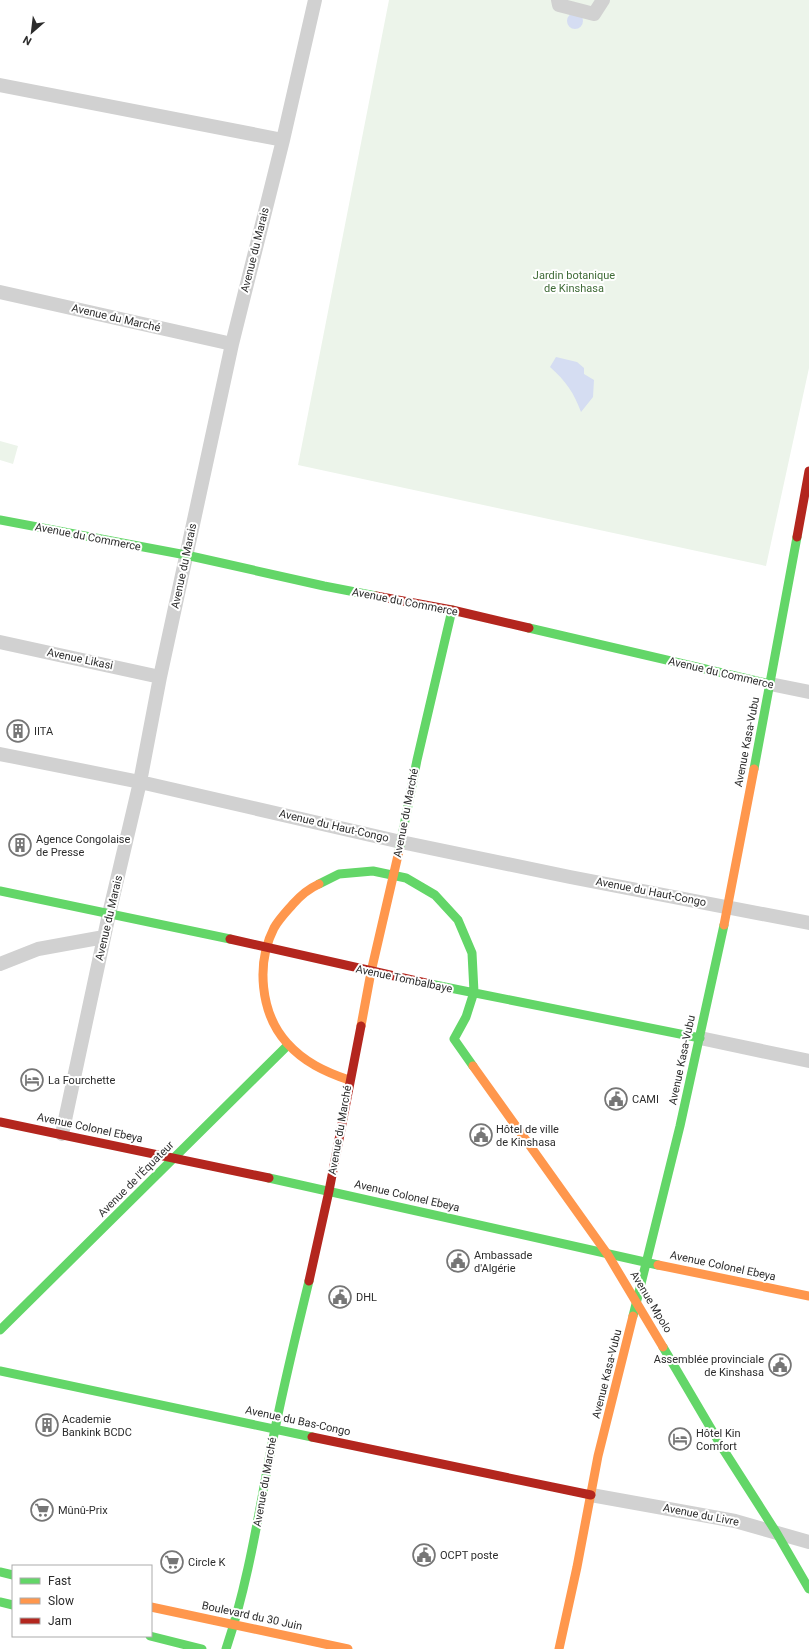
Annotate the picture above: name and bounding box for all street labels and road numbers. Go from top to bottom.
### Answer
street label: Avenue du Marais [238,206,272,294]
street label: Avenue du Marché [70,301,162,335]
street label: Avenue du Commerce [34,520,142,554]
street label: Avenue du Marais [169,522,199,610]
street label: Avenue du Commerce [351,585,459,619]
street label: Avenue Likasi [46,646,114,672]
street label: Avenue du Commerce [667,655,775,691]
street label: Avenue Kasa-Vubu [732,696,762,788]
street label: Avenue du Marché [391,767,421,859]
street label: Avenue du Haut-Congo [278,807,390,845]
street label: Avenue du Marais [93,874,125,962]
street label: Avenue du Haut-Congo [595,875,707,909]
street label: Avenue Tombalbaye [355,962,454,996]
street label: Avenue Kasa-Vubu [666,1014,698,1106]
street label: Avenue du Marché [326,1084,354,1176]
street label: Avenue Colonel Ebeya [36,1110,144,1146]
street label: Avenue de l'Équateur [95,1138,177,1220]
street label: Avenue Colonel Ebeya [353,1178,461,1214]
street label: Avenue Colonel Ebeya [669,1248,777,1284]
street label: Avenue Mpolo [627,1269,675,1335]
street label: Avenue Kasa-Vubu [590,1328,624,1420]
street label: Avenue du Bas-Congo [244,1403,352,1439]
street label: Avenue du Marché [251,1436,279,1528]
street label: Avenue du Livre [662,1501,740,1529]
street label: Boulevard du 30 Juin [201,1599,303,1633]

